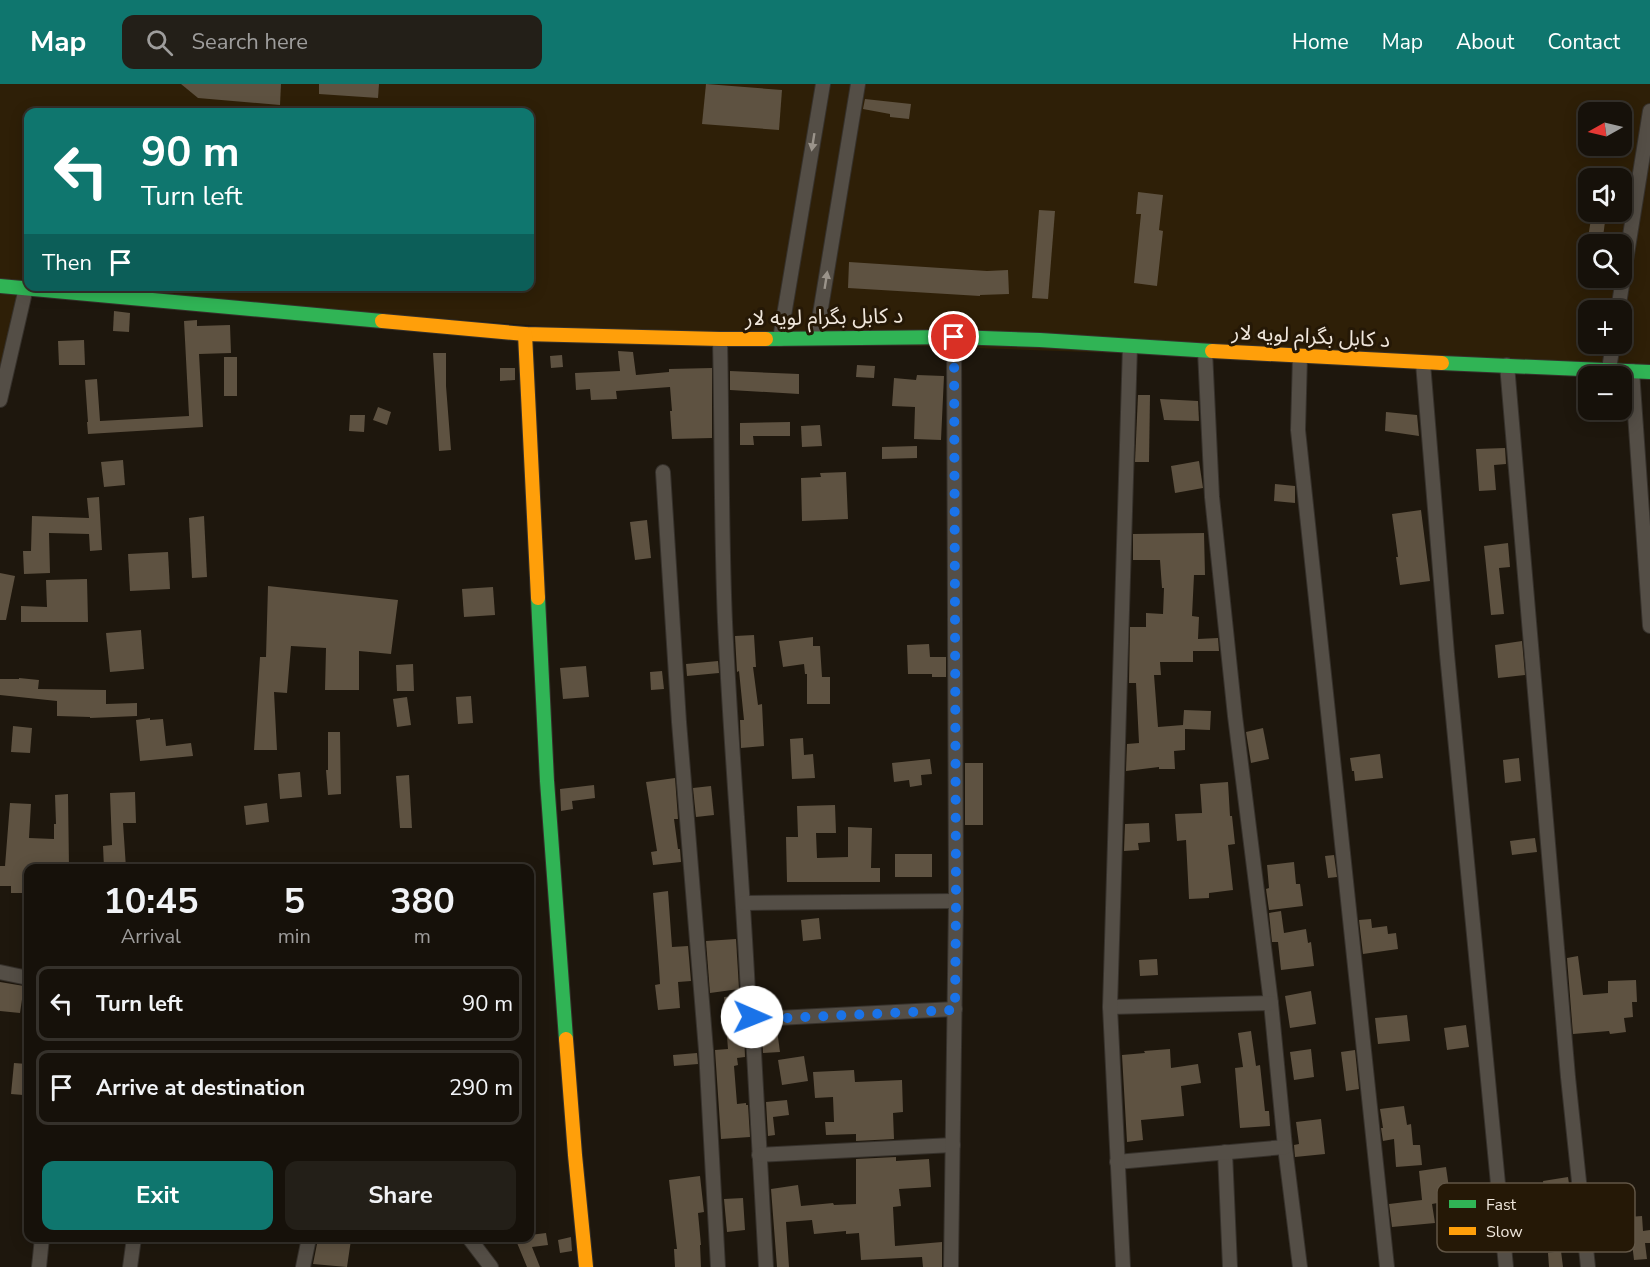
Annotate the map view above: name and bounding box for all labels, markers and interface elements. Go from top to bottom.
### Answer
search box [122,15,542,69]
text: Map [30,23,86,61]
icon: search [143,26,176,59]
text: Search here [191,27,308,57]
text: Home [1292,28,1349,56]
text: Map [1382,28,1423,56]
text: About [1456,28,1514,56]
text: Contact [1547,28,1620,56]
north arrow [1578,102,1632,156]
map controls [1578,102,1632,420]
text: 90 m [141,124,240,181]
icon: left [42,132,120,210]
one-way arrow [808,132,817,151]
button: sound [1578,168,1632,222]
text: Turn left [141,178,242,215]
button: search [1578,234,1632,288]
icon: arrive [104,246,137,279]
text: Then [42,248,92,278]
one-way arrow [821,271,830,290]
button: + [1578,300,1632,354]
street label: د کابل بگرام لویه لار [744,302,903,334]
pin [928,311,979,362]
street label: د کابل بگرام لویه لار [1230,318,1391,356]
icon: arrive [937,320,970,353]
button: − [1578,366,1632,420]
text: 10:45 [103,877,199,926]
text: 5 [283,877,305,926]
text: 380 [390,877,455,926]
text: Arrival [121,923,181,950]
text: min [278,923,311,950]
text: m [414,923,431,950]
position arrow [720,985,784,1049]
icon: left [45,987,78,1020]
text: Turn left [96,989,183,1019]
text: 90 m [462,989,513,1019]
icon: arrive [45,1071,78,1104]
text: Arrive at destination [96,1073,305,1103]
text: 290 m [449,1073,513,1103]
button: Exit [42,1161,273,1230]
button: Share [285,1161,516,1230]
legend [1437,1183,1635,1252]
text: Fast [1486,1194,1517,1216]
text: Slow [1486,1221,1523,1243]

